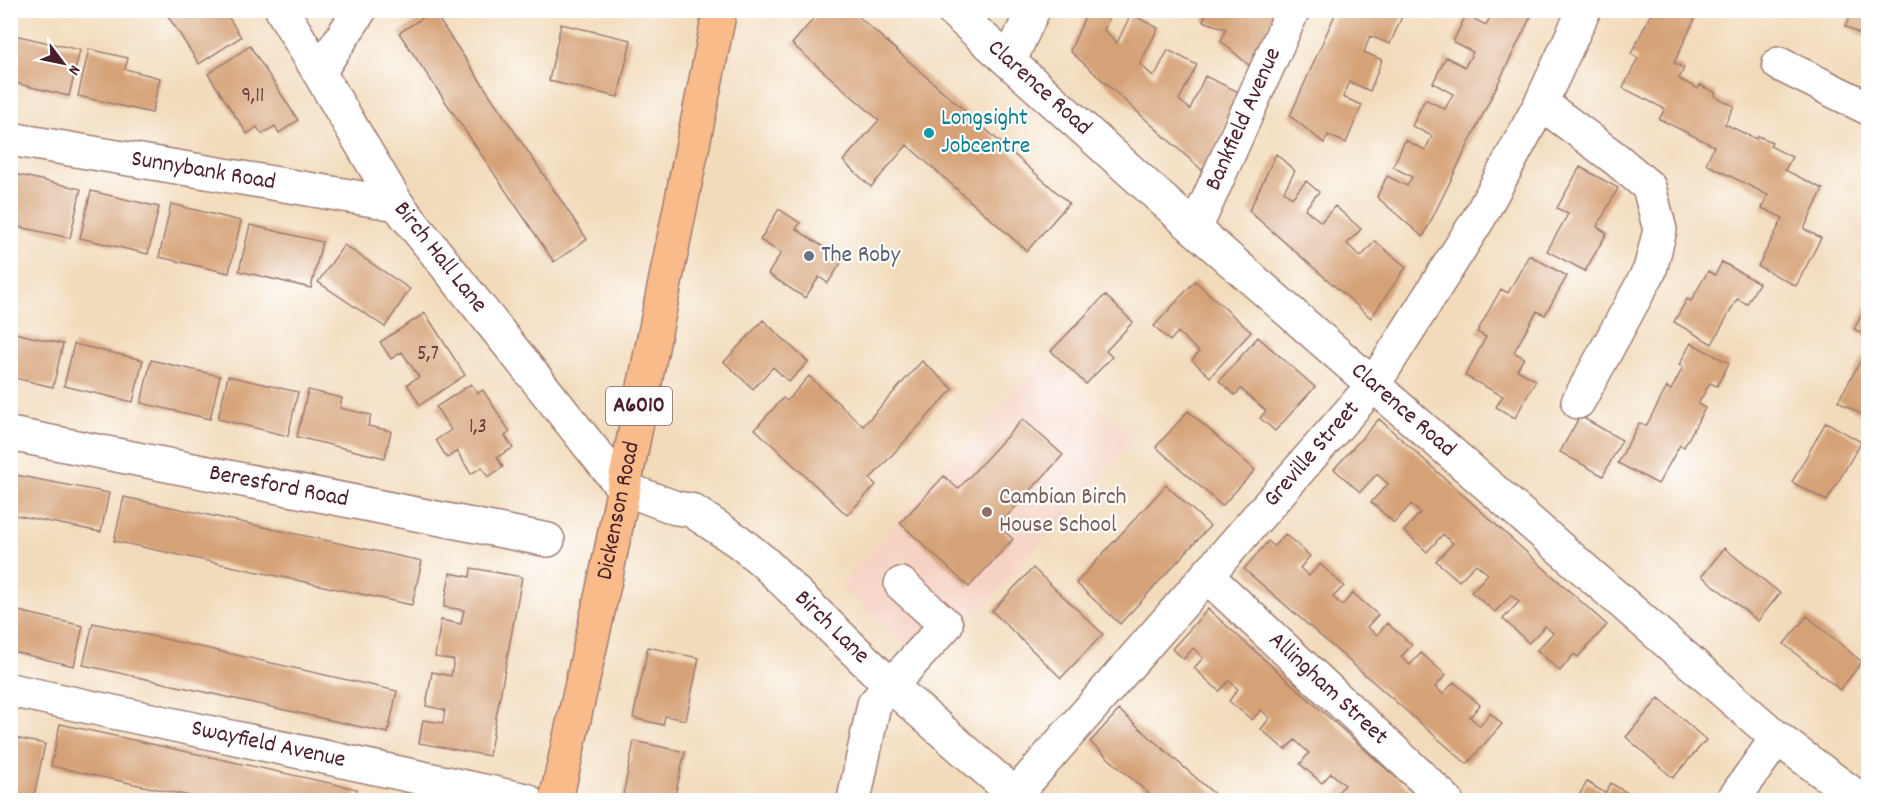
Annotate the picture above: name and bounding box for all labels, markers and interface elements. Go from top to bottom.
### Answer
street label: Clarence Road [979,32,1099,144]
north arrow [33,33,93,93]
street label: Bankfield Avenue [1197,42,1291,196]
text: N [62,60,85,79]
house number: 9,11 [242,82,264,112]
place label: Longsight Jobcentre [941,102,1030,164]
marker: Longsight Jobcentre [922,126,936,140]
street label: Sunnybank Road [129,143,278,200]
street label: Birch Hall Lane [385,195,495,321]
place label: The Roby [821,239,901,273]
marker: The Roby [802,249,816,263]
house number: 5,7 [417,340,439,370]
street label: Clarence Road [1343,355,1463,466]
road number: A6010 [606,387,672,425]
street label: Greville Street [1256,394,1369,515]
house number: 1,3 [469,413,487,443]
street label: Dickenson Road [589,439,650,583]
street label: Beresford Road [206,457,351,517]
place label: Cambian Birch House School [999,481,1127,543]
marker: Cambian Birch House School [980,505,994,519]
street label: Birch Lane [786,583,877,673]
street label: Allingham Street [1260,624,1395,754]
street label: Swayfield Avenue [188,712,348,778]

